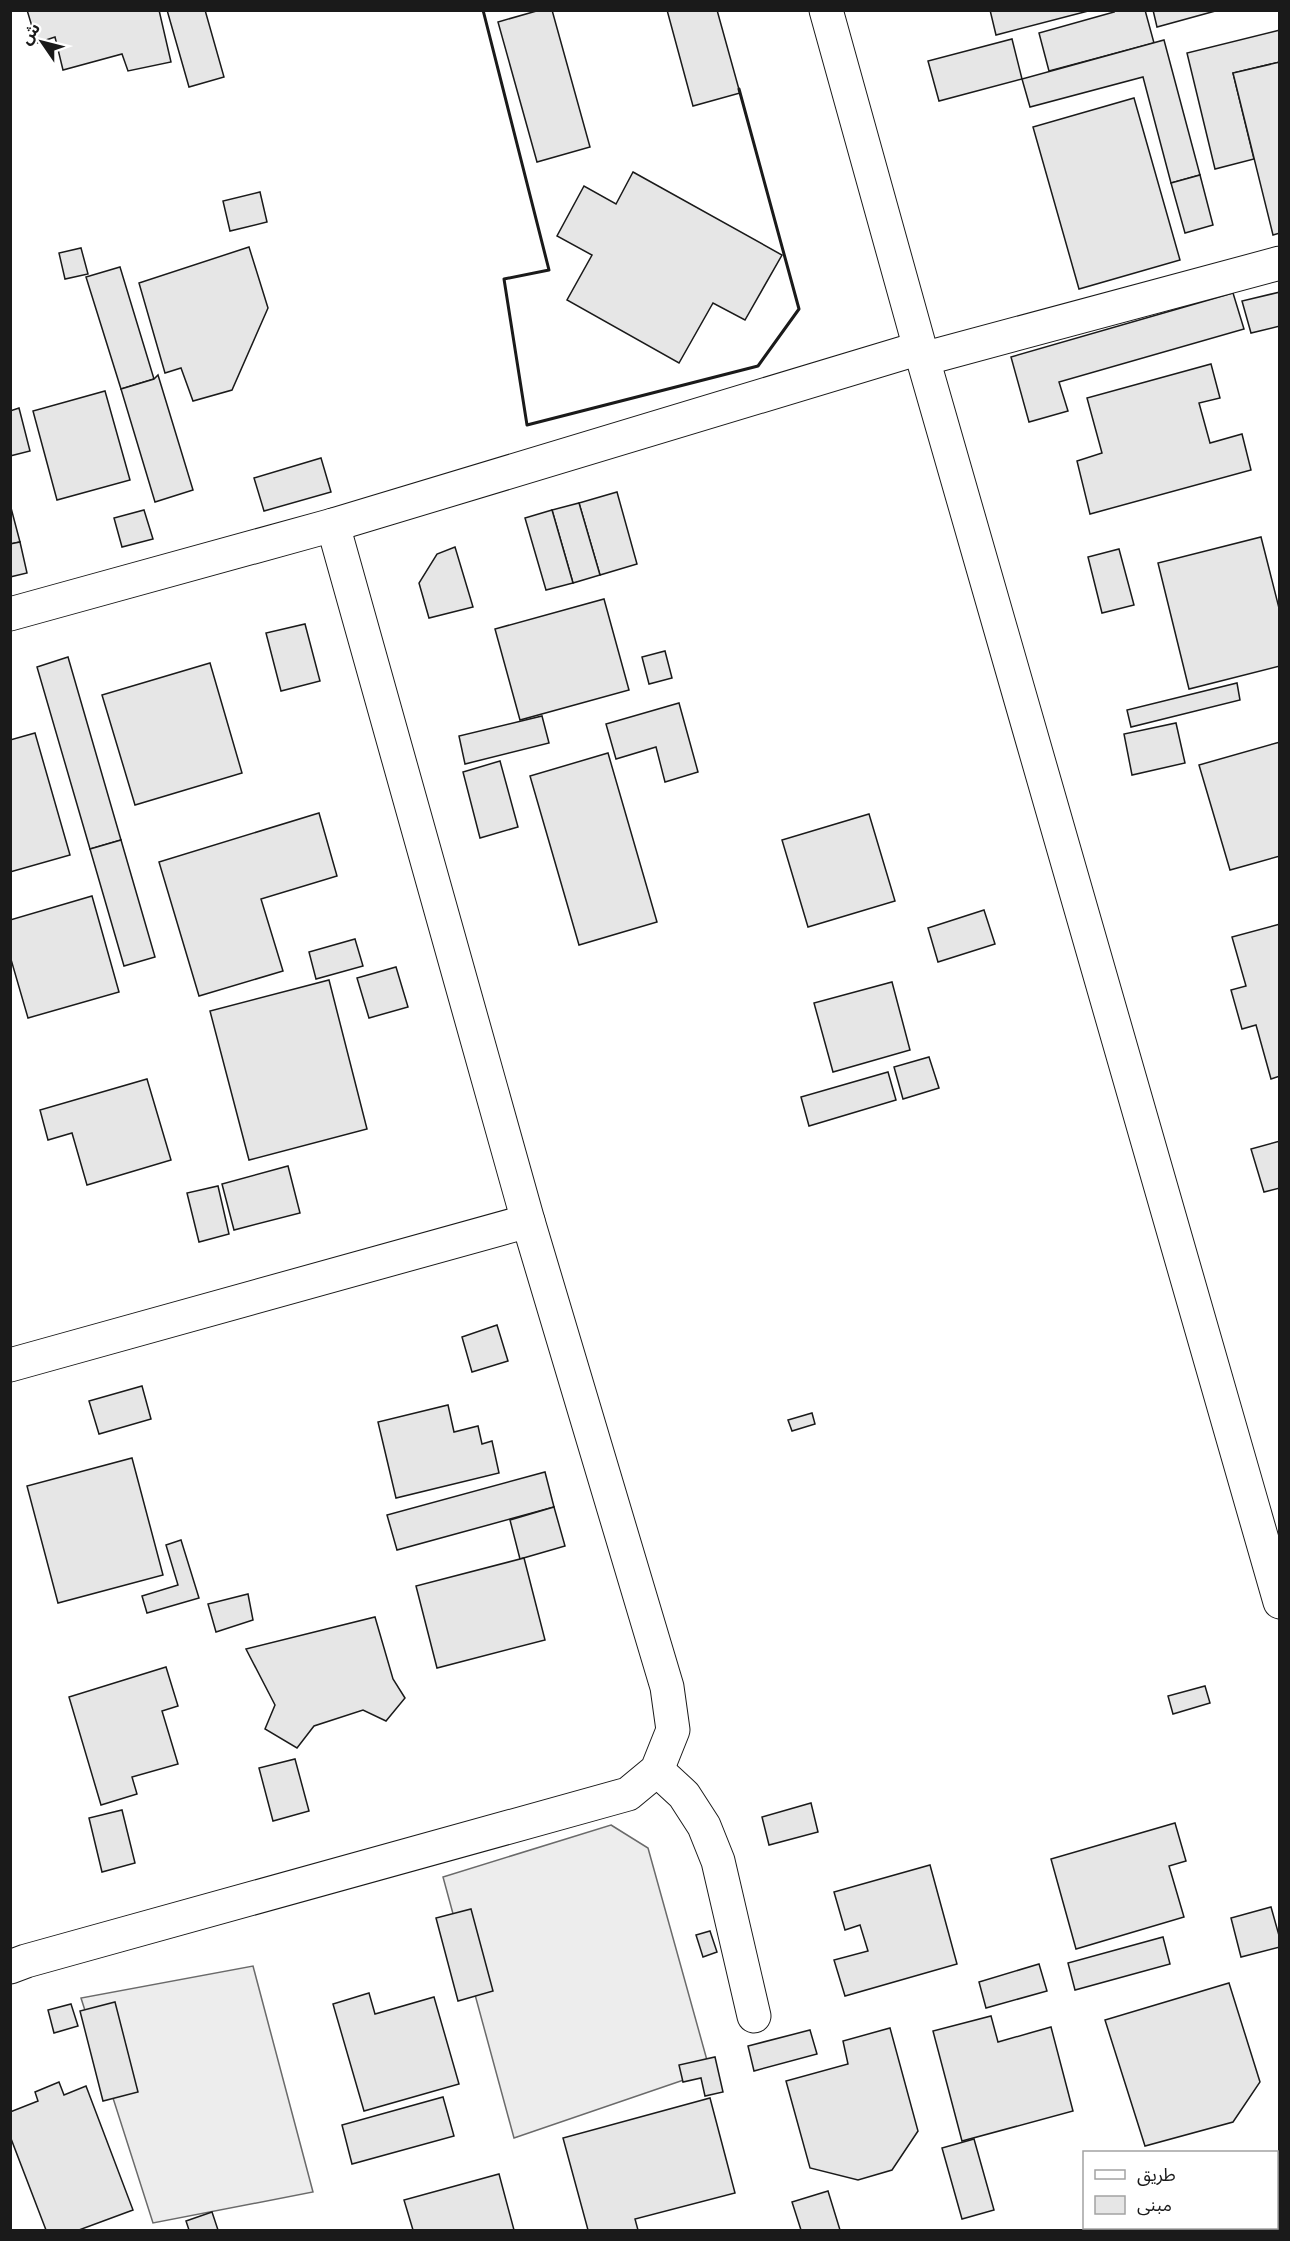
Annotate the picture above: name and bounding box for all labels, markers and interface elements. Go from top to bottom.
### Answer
north arrow [12,12,72,72]
text: ش [15,19,44,48]
legend [1083,2151,1278,2229]
text: طريق [1137,2163,1176,2186]
text: مبنى [1137,2193,1172,2216]

